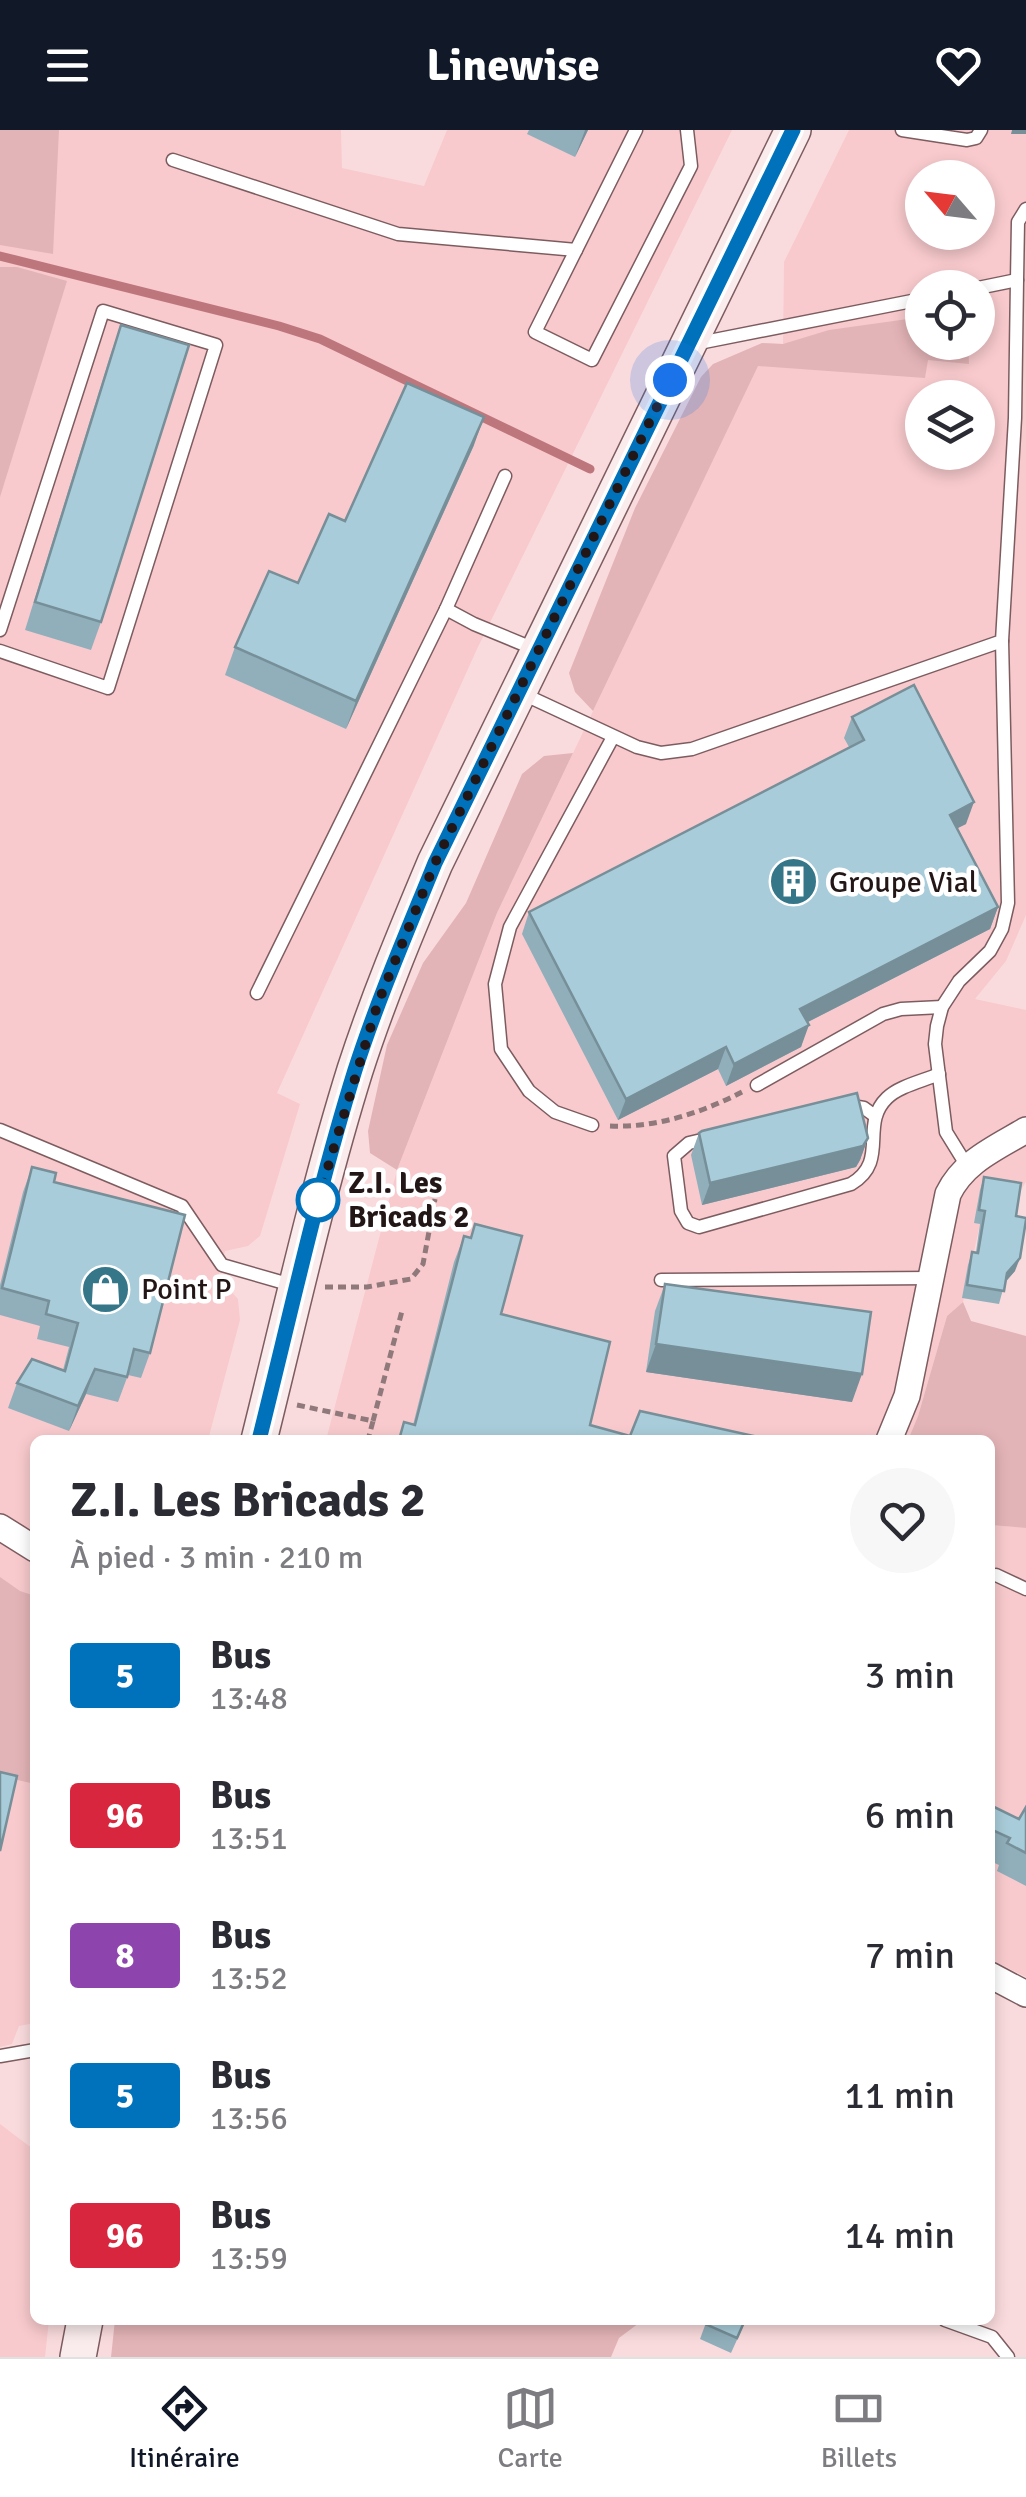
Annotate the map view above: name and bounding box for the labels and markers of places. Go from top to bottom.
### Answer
building icon: Groupe Vial [768,856,820,908]
place label: Groupe Vial [829,864,978,901]
place label: Z.I. Les Bricads 2 [348,1165,469,1236]
marker: Z.I. Les Bricads 2 [297,1179,339,1221]
shop icon: Point P [80,1263,132,1315]
place label: Point P [141,1271,231,1308]

